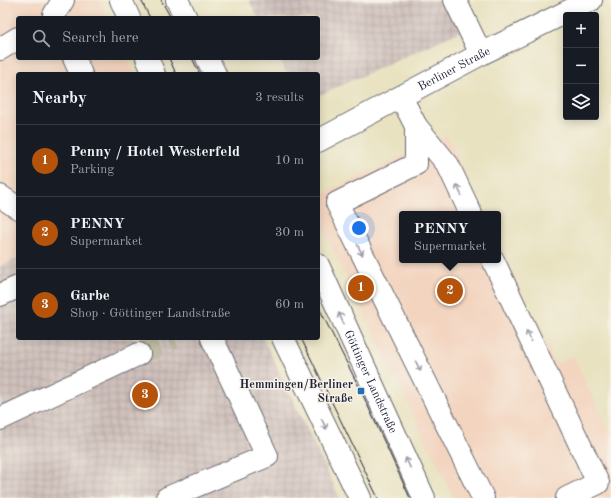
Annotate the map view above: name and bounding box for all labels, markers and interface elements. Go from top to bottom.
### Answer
map controls [563,12,599,120]
button: + [563,12,599,48]
search box [16,16,320,60]
icon: search [30,27,52,49]
text: Search here [62,31,139,46]
street label: Berliner Straße [416,45,493,93]
button: − [563,48,599,84]
button: layers [563,84,599,120]
text: Nearby [32,90,87,107]
text: 3 results [255,91,304,104]
text: Penny / Hotel Westerfeld [70,145,240,160]
text: 1 [41,154,49,167]
text: 10 m [275,154,304,167]
text: Parking [70,163,114,176]
one-way arrow [455,184,462,196]
popup [399,211,501,263]
text: PENNY [70,217,125,232]
your location [349,218,369,238]
text: PENNY [414,222,469,237]
text: 2 [41,226,49,239]
text: 30 m [275,226,304,239]
text: Supermarket [70,235,142,248]
text: Supermarket [414,240,486,253]
one-way arrow [357,244,364,256]
pin: 1 [348,273,374,303]
pin: 2 [437,276,463,306]
text: Garbe [70,289,110,304]
text: 3 [41,298,49,311]
text: 60 m [275,298,304,311]
text: Shop · Göttinger Landstraße [70,307,230,320]
one-way arrow [337,312,345,324]
street label: Göttinger Landstraße [341,329,399,436]
one-way arrow [525,330,532,342]
one-way arrow [415,360,422,372]
place label: Hemmingen/Berliner Straße [239,379,353,405]
pin: 3 [132,380,158,410]
marker: Hemmingen/Berliner Straße [356,386,366,396]
one-way arrow [321,417,328,429]
one-way arrow [404,457,411,469]

